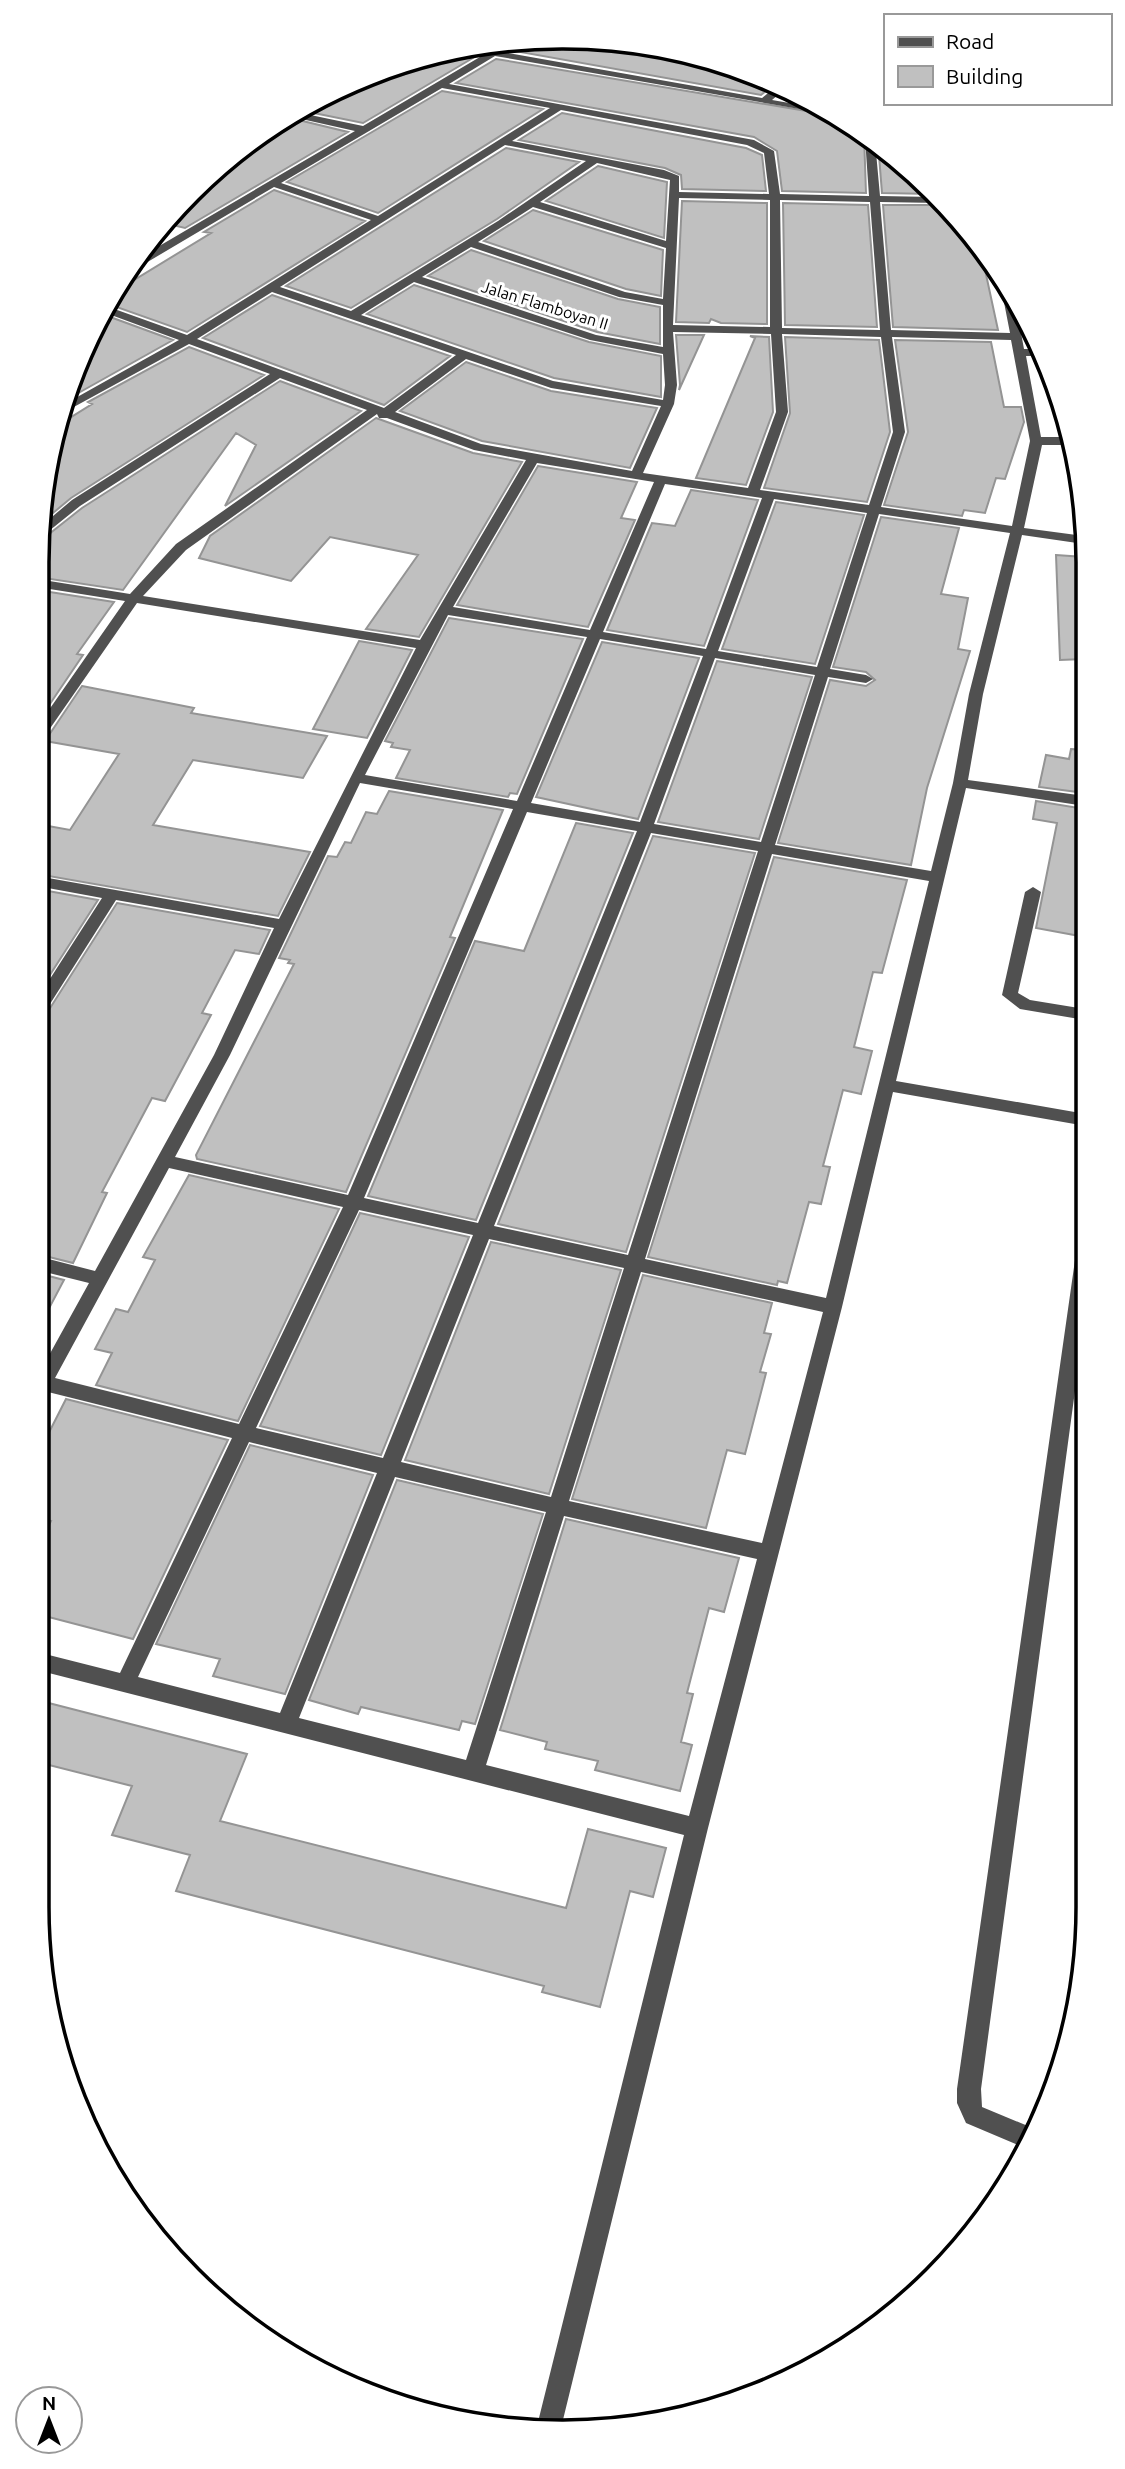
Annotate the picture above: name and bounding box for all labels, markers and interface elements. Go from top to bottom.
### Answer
legend [884,14,1111,105]
text: Road [946,29,994,53]
text: Building [946,64,1023,88]
street label: Jalan Flamboyan II [479,277,611,333]
north arrow [14,2385,84,2455]
text: N [42,2392,56,2414]

